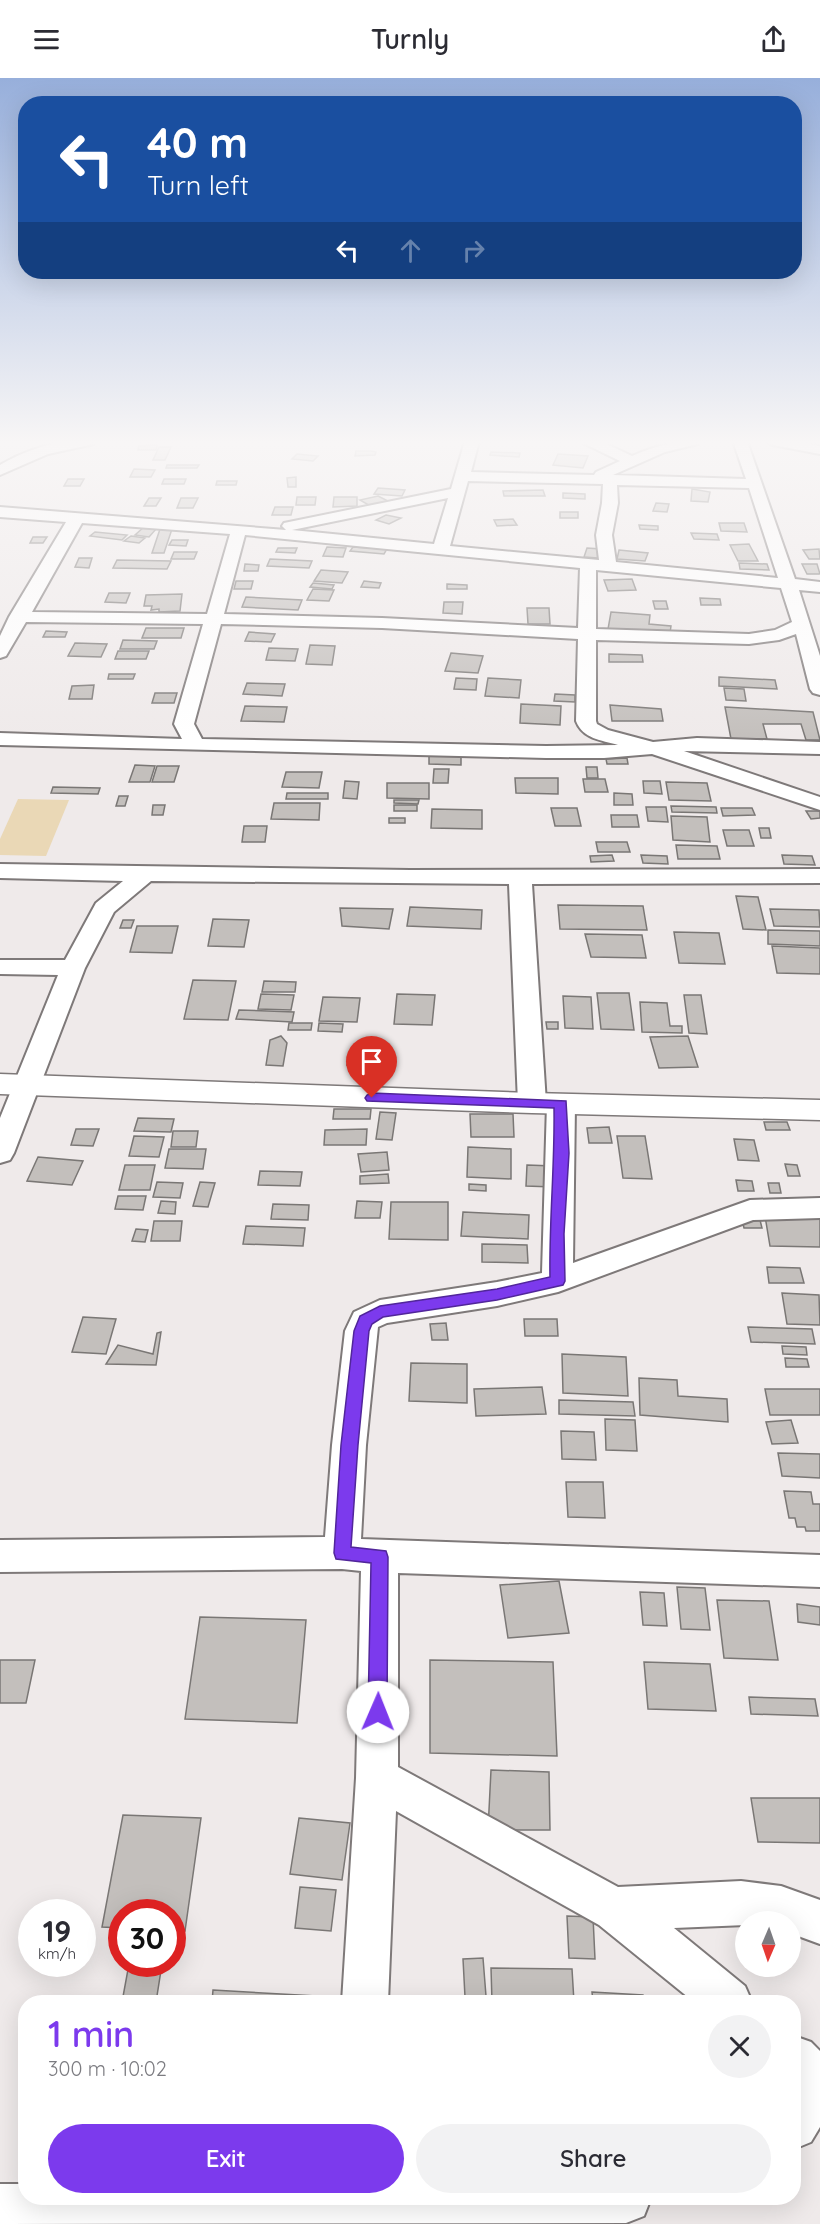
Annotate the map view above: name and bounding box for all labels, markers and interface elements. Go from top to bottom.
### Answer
text: Turnly [371,22,449,56]
icon: menu [30,23,63,56]
icon: share [757,23,790,56]
text: 40 m [147,116,248,169]
icon: left [48,120,126,198]
text: Turn left [147,168,249,202]
icon: left [331,234,364,267]
icon: ahead [394,234,427,267]
icon: right [457,234,490,267]
pin [346,1036,397,1098]
icon: arrive [355,1045,388,1078]
position arrow [346,1680,410,1744]
speed limit sign: 30 [108,1899,186,1977]
north arrow [735,1911,801,1977]
map controls [735,1911,801,1977]
text: 19 [43,1912,71,1950]
text: km/h [38,1944,76,1963]
text: 1 min [48,2011,134,2056]
button: close [708,2015,771,2078]
text: 300 m · 10:02 [48,2056,167,2081]
button: Exit [48,2124,404,2193]
button: Share [416,2124,771,2193]

